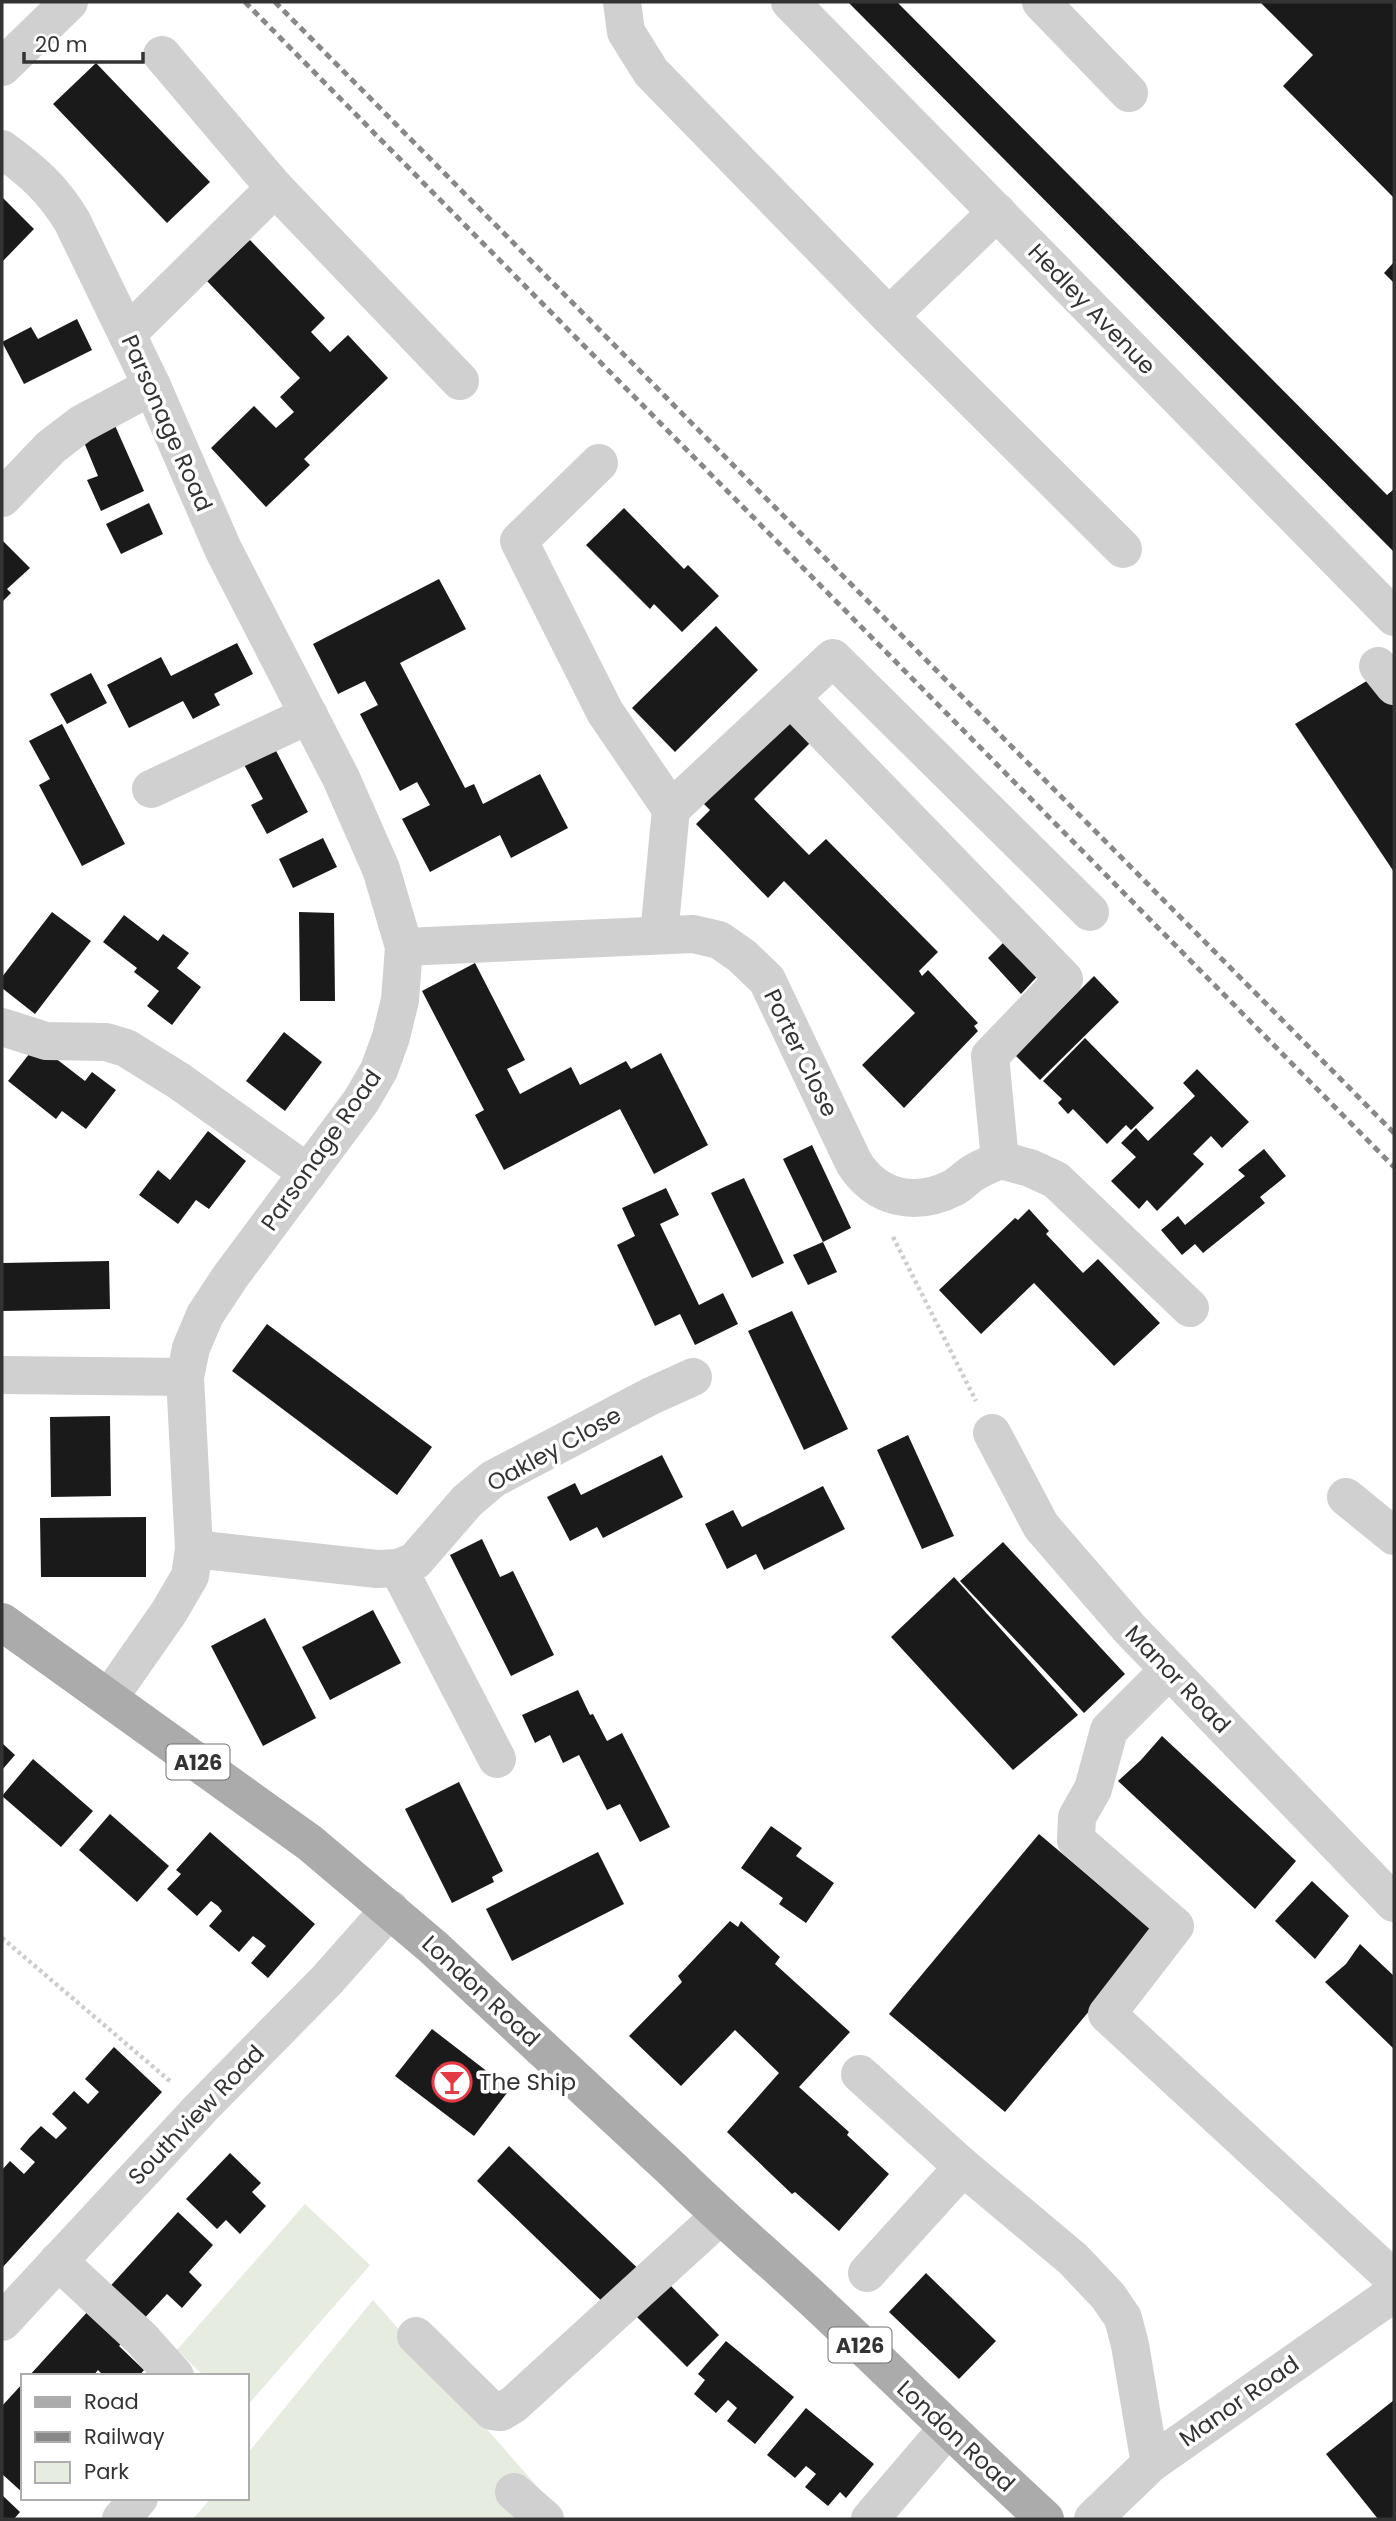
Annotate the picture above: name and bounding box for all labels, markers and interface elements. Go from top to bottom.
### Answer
scale bar [24,21,144,65]
text: 20 m [35,30,88,59]
street label: Hedley Avenue [1021,236,1163,382]
street label: Parsonage Road [114,330,220,516]
street label: Porter Close [756,984,846,1122]
street label: Parsonage Road [253,1063,389,1237]
street label: Oakley Close [481,1399,627,1499]
street label: Manor Road [1118,1618,1238,1740]
road number: A126 [166,1744,230,1780]
street label: London Road [415,1928,547,2054]
street label: Southview Road [121,2038,271,2192]
bar icon: The Ship [431,2061,473,2103]
place label: The Ship [479,2066,576,2098]
road number: A126 [828,2328,892,2362]
street label: Manor Road [1173,2348,1305,2454]
street label: London Road [890,2373,1022,2499]
legend [21,2374,248,2500]
text: Road [84,2387,139,2416]
text: Railway [84,2422,165,2451]
text: Park [84,2457,129,2486]

